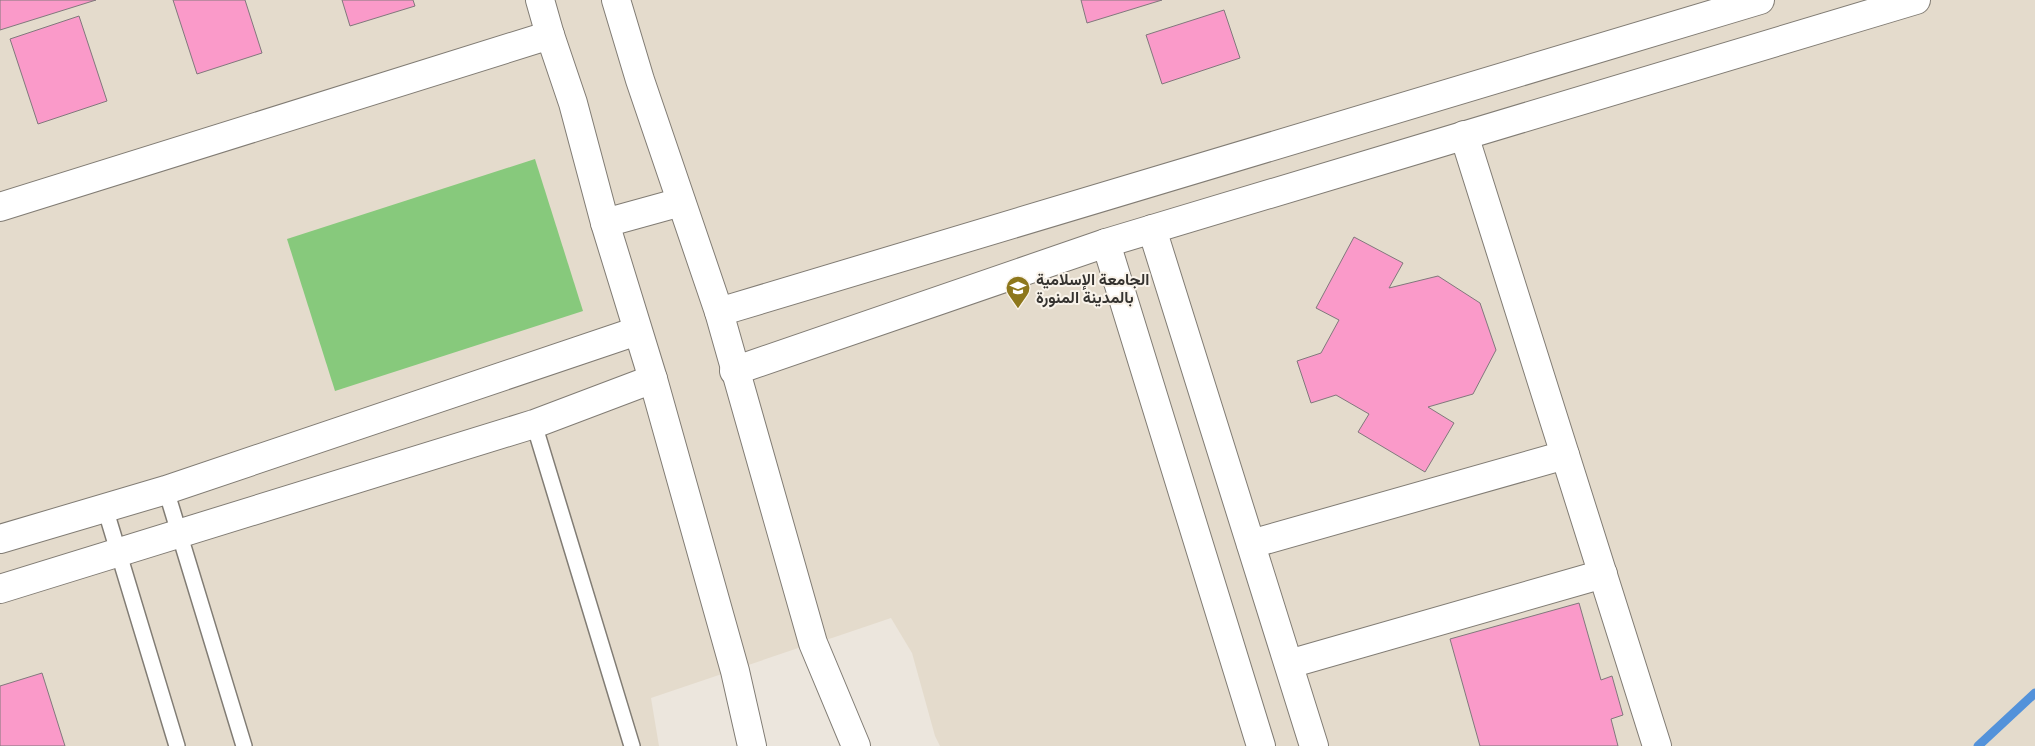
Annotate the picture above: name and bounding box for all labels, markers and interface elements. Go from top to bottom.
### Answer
place label: الجامعة الإسلامية بالمدينة المنورة [1036,270,1149,308]
school or university icon: الجامعة الإسلامية بالمدينة المنورة [1005,275,1031,309]

